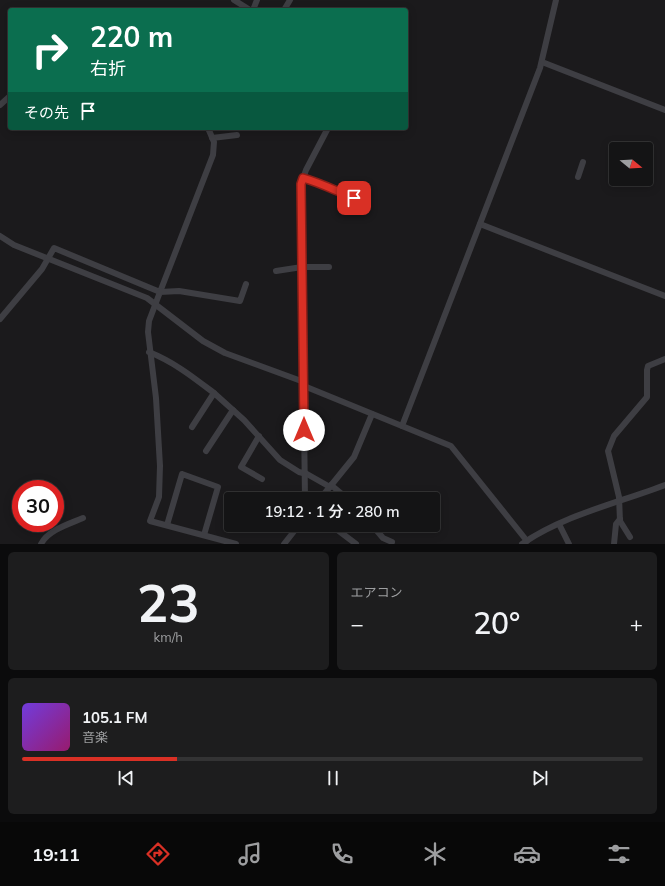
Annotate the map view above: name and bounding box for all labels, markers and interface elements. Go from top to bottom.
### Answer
text: 220 m [90,19,173,54]
icon: right [24,24,76,76]
text: 右折 [90,57,126,80]
icon: arrive [77,100,99,122]
text: その先 [24,103,69,122]
north arrow [609,142,653,186]
map controls [609,142,653,186]
pin [337,181,371,215]
icon: arrive [343,187,365,209]
position arrow [283,409,325,451]
speed limit sign: 30 [12,480,64,532]
text: 19:12 · 1 分 · 280 m [264,502,400,521]
text: 23 [137,570,199,635]
text: エアコン [351,584,403,600]
text: 20° [473,604,520,642]
text: − [351,610,364,638]
text: + [630,610,643,638]
text: km/h [154,629,183,645]
text: 105.1 FM [82,708,147,727]
text: 音楽 [82,729,108,745]
icon: previous [115,767,137,789]
icon: pause [322,767,344,789]
icon: next [529,767,551,789]
icon: directions [144,840,172,868]
icon: music [236,840,264,868]
icon: phone [328,840,356,868]
icon: climate [421,840,449,868]
icon: car [513,840,541,868]
icon: filters [605,840,633,868]
text: 19:11 [32,843,80,866]

